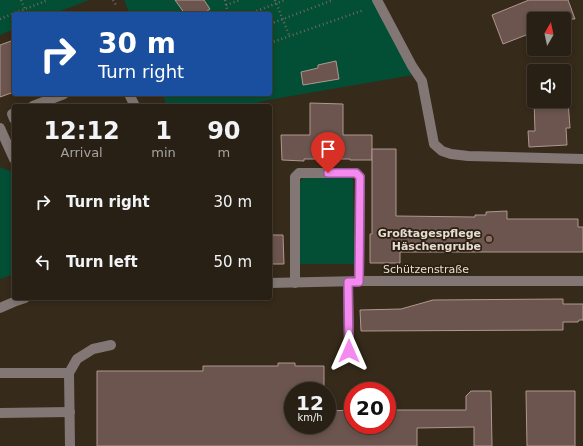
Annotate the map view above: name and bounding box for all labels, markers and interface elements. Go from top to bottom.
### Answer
north arrow [527,12,571,56]
map controls [527,12,571,108]
text: 30 m [98,27,176,60]
icon: right [32,28,84,80]
text: Turn right [98,61,184,82]
button: sound [527,64,571,108]
text: 12:12 [43,117,120,145]
text: 1 [155,117,172,145]
text: 90 [207,117,241,145]
pin [311,132,345,173]
icon: arrive [317,138,339,160]
text: Arrival [60,145,103,160]
text: min [151,145,176,160]
text: m [218,145,230,160]
icon: right [32,191,54,213]
text: Turn right [66,193,150,211]
text: 30 m [214,193,252,211]
place label: Großtagespflege Häschengrube [378,227,481,253]
marker: Großtagespflege Häschengrube [484,234,494,244]
icon: left [32,251,54,273]
text: Turn left [66,253,138,271]
text: 50 m [214,253,252,271]
street label: Schützenstraße [383,263,469,276]
position arrow [328,330,370,372]
speed limit sign: 20 [344,382,396,434]
text: 12 [296,391,324,415]
text: km/h [297,412,323,423]

